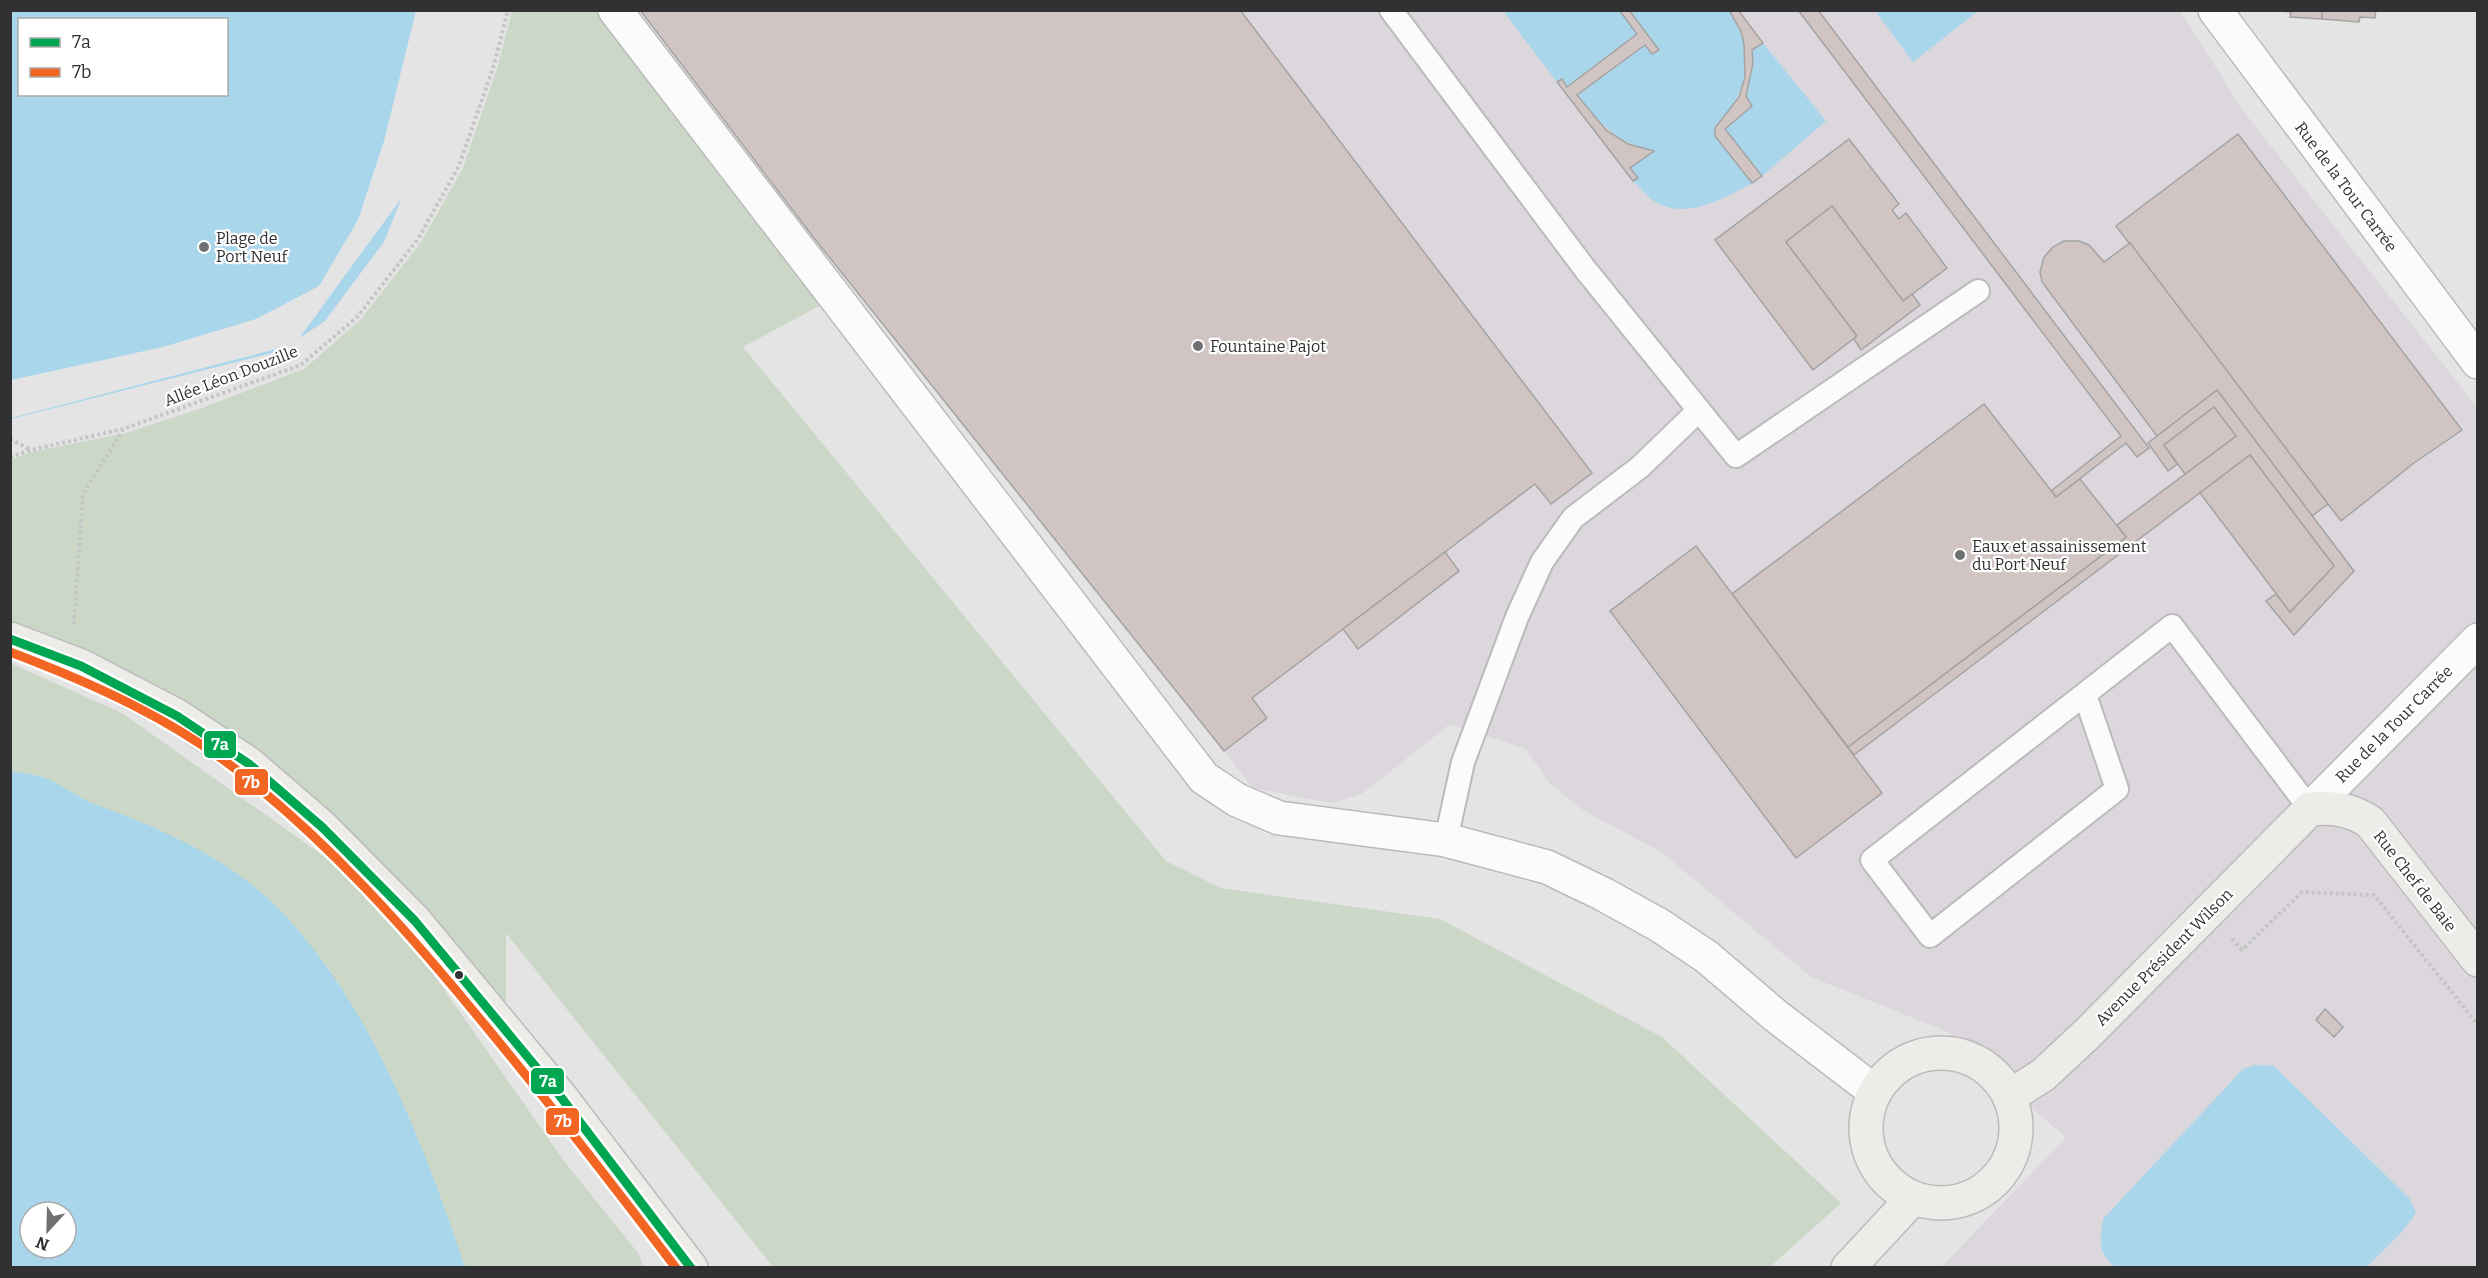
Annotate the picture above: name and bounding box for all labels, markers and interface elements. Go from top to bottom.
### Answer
legend [18,18,228,96]
text: 7a [72,31,91,53]
text: 7b [72,61,91,83]
street label: Rue de la Tour Carrée [2291,118,2401,256]
place label: Plage de Port Neuf [216,229,289,266]
marker: Plage de Port Neuf [197,240,211,254]
place label: Fountaine Pajot [1210,337,1326,356]
marker: Fountaine Pajot [1191,339,1205,353]
street label: Allée Léon Douzille [161,342,301,410]
place label: Eaux et assainissement du Port Neuf [1972,537,2147,574]
marker: Eaux et assainissement du Port Neuf [1953,548,1967,562]
street label: Rue de la Tour Carrée [2332,662,2456,786]
line badge: 7a [203,730,237,759]
text: 7a [211,735,229,754]
line badge: 7b [234,768,269,796]
text: 7b [242,773,260,792]
street label: Rue Chef de Baie [2370,827,2460,935]
street label: Avenue Président Wilson [2091,884,2237,1030]
unlabelled marker [453,969,465,981]
line badge: 7a [530,1067,565,1095]
text: 7a [539,1072,557,1091]
line badge: 7b [545,1107,580,1136]
text: 7b [554,1112,572,1131]
north arrow [18,1200,78,1260]
text: N [33,1232,52,1255]

